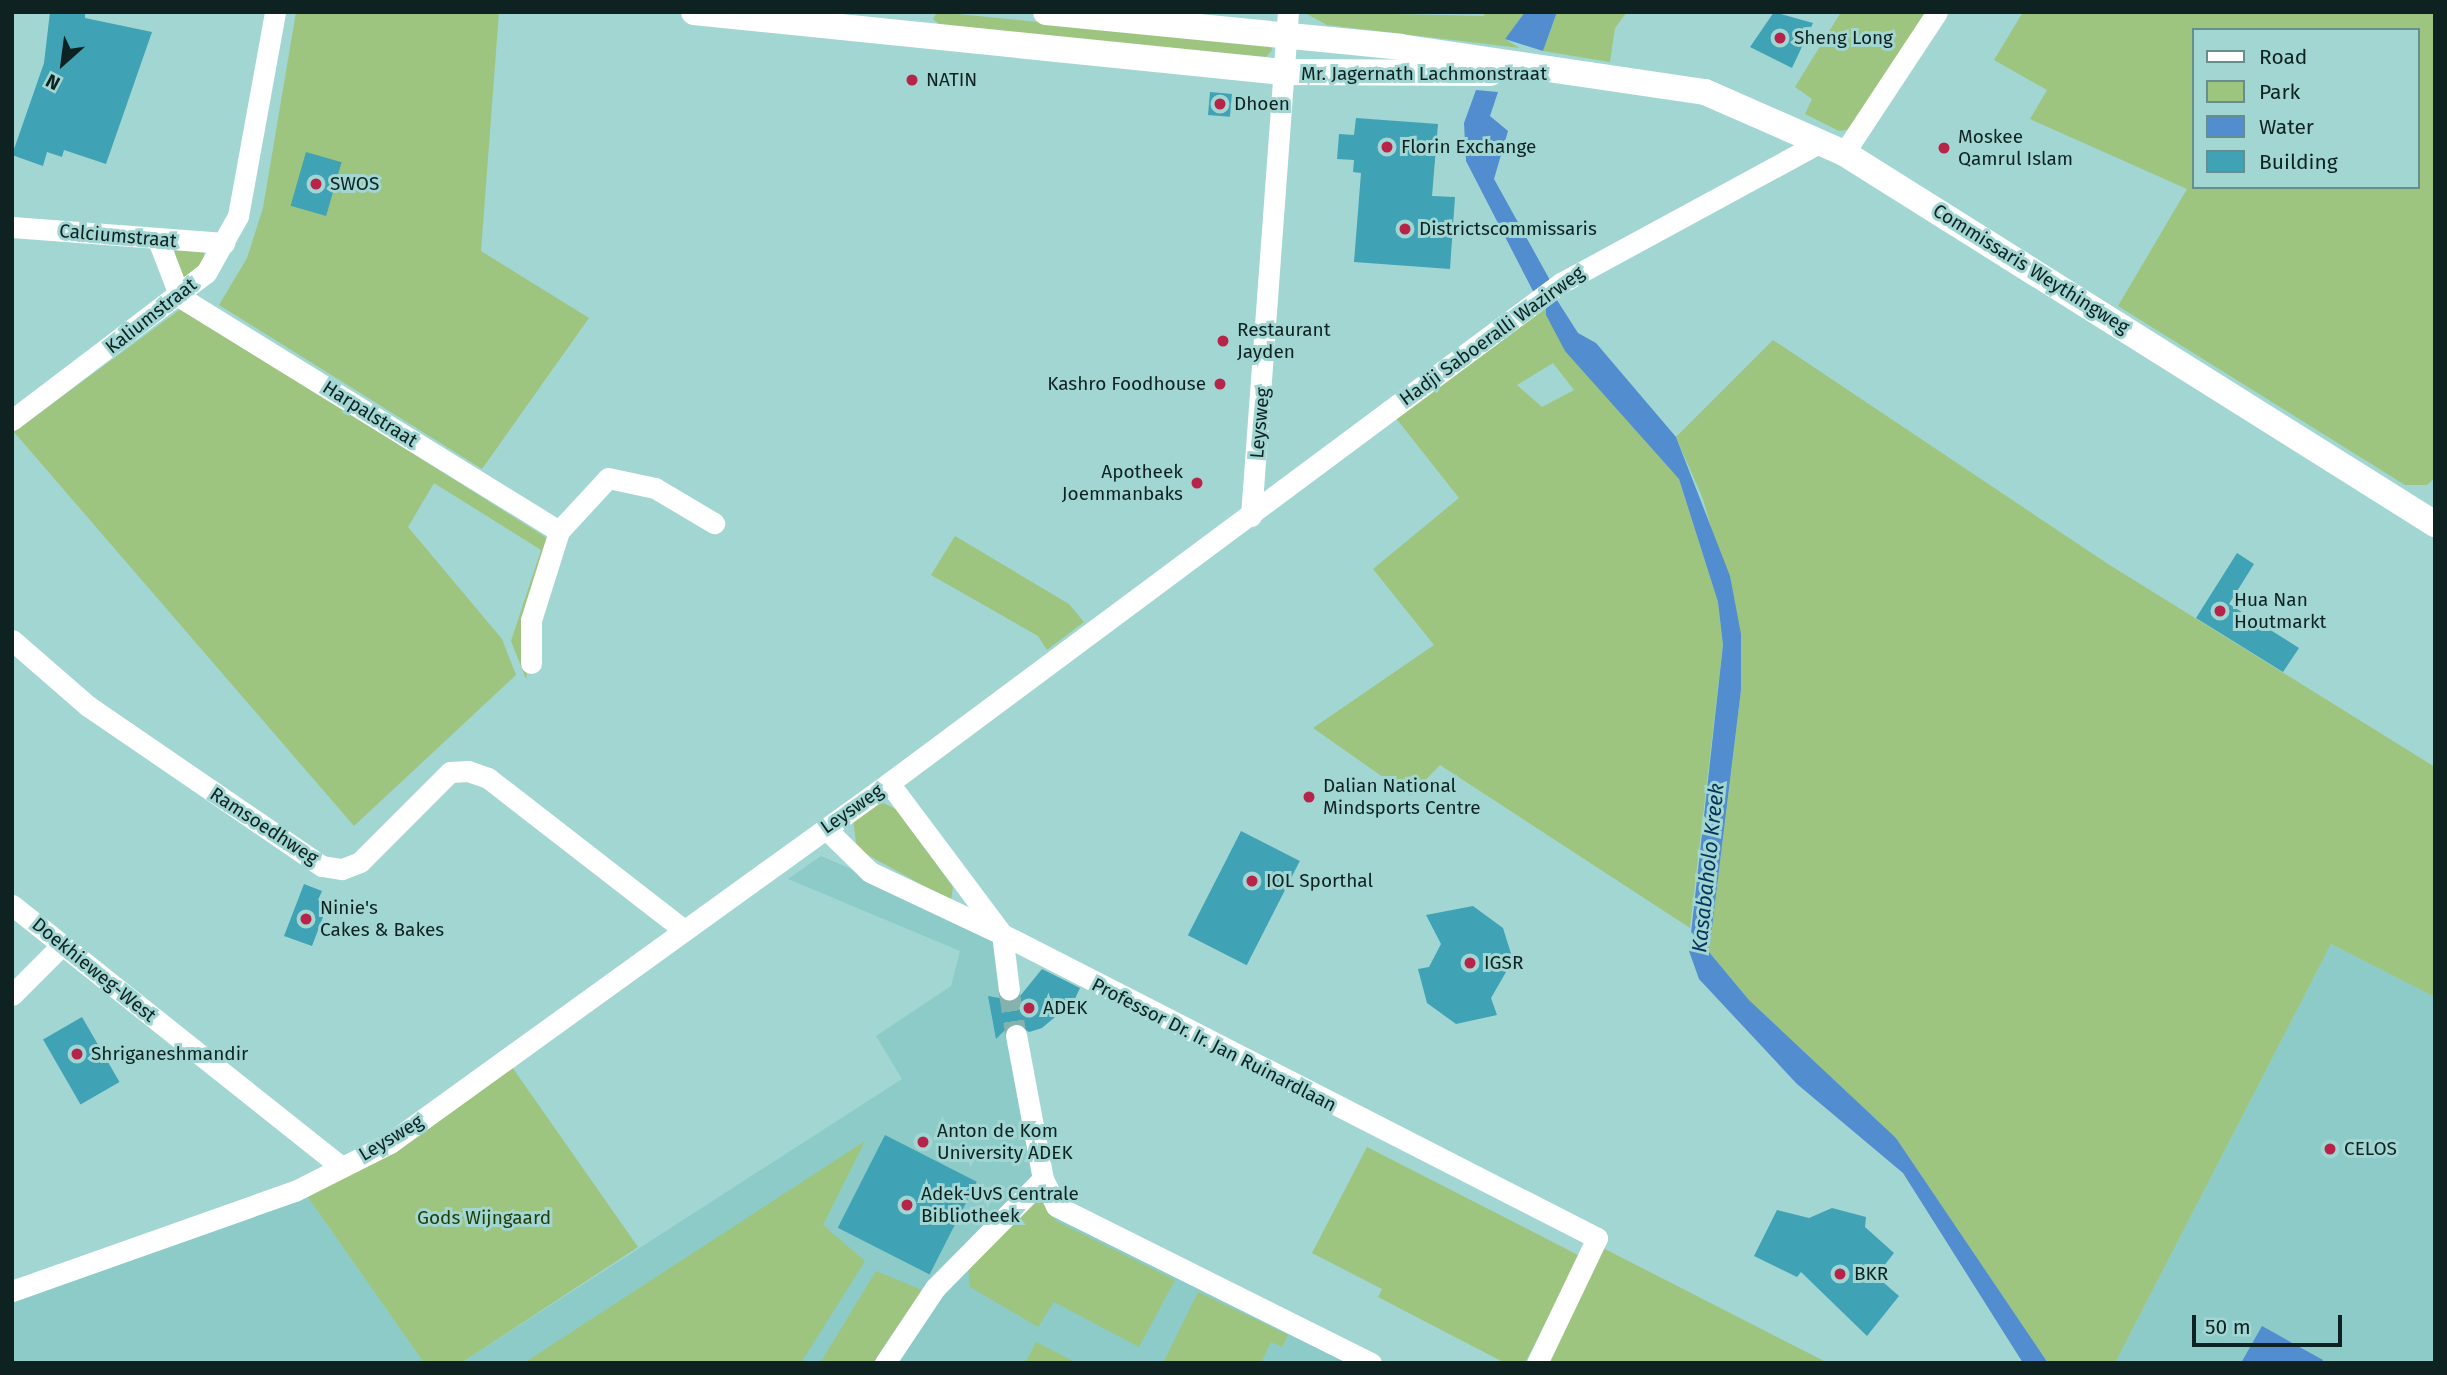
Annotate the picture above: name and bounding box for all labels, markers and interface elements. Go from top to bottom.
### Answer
place label: Sheng Long [1794,27,1893,49]
north arrow [28,28,98,98]
legend [2192,28,2419,189]
marker: Sheng Long [1772,30,1788,46]
text: Road [2259,44,2307,70]
street label: Mr. Jagernath Lachmonstraat [1301,63,1547,85]
text: N [42,69,64,95]
place label: NATIN [926,69,977,91]
marker: NATIN [904,72,920,88]
text: Park [2259,79,2300,105]
place label: Dhoen [1234,93,1290,115]
marker: Dhoen [1212,96,1228,112]
text: Water [2259,114,2314,140]
place label: Moskee Qamrul Islam [1958,126,2073,170]
place label: Florin Exchange [1401,136,1536,158]
marker: Florin Exchange [1379,139,1395,155]
marker: Moskee Qamrul Islam [1936,140,1952,156]
text: Building [2259,149,2338,175]
place label: SWOS [330,173,379,195]
marker: SWOS [308,176,324,192]
street label: Commissaris Weythingweg [1929,199,2133,339]
place label: Districtscommissaris [1419,218,1597,240]
street label: Calciumstraat [58,220,178,252]
marker: Districtscommissaris [1397,221,1413,237]
street label: Hadji Saboeralli Wazirweg [1395,261,1589,411]
street label: Kaliumstraat [101,273,201,359]
place label: Restaurant Jayden [1237,319,1331,363]
marker: Restaurant Jayden [1215,333,1231,349]
place label: Kashro Foodhouse [1047,373,1206,395]
street label: Harpalstraat [318,376,422,452]
marker: Kashro Foodhouse [1212,376,1228,392]
street label: Leysweg [1246,387,1274,459]
place label: Apotheek Joemmanbaks [1062,461,1183,505]
marker: Apotheek Joemmanbaks [1189,475,1205,491]
place label: Hua Nan Houtmarkt [2234,589,2326,633]
marker: Hua Nan Houtmarkt [2212,603,2228,619]
place label: Dalian National Mindsports Centre [1323,775,1481,819]
street label: Leysweg [816,779,888,839]
water label: Kasabaholo Kreek [1687,782,1729,954]
street label: Ramsoedhweg [206,783,322,869]
marker: Dalian National Mindsports Centre [1301,789,1317,805]
place label: IOL Sporthal [1266,870,1373,892]
marker: IOL Sporthal [1244,873,1260,889]
place label: Ninie's Cakes & Bakes [320,897,444,941]
marker: Ninie's Cakes & Bakes [298,911,314,927]
street label: Doekhieweg-West [27,913,161,1027]
place label: IGSR [1484,952,1523,974]
marker: IGSR [1462,955,1478,971]
street label: Professor Dr. Ir. Jan Ruinardlaan [1088,973,1340,1117]
place label: ADEK [1043,997,1087,1019]
marker: ADEK [1021,1000,1037,1016]
place label: Shriganeshmandir [91,1043,248,1065]
marker: Shriganeshmandir [69,1046,85,1062]
street label: Leysweg [355,1110,427,1166]
place label: Anton de Kom University ADEK [937,1120,1073,1164]
marker: Anton de Kom University ADEK [915,1134,931,1150]
place label: CELOS [2344,1138,2397,1160]
marker: CELOS [2322,1141,2338,1157]
place label: Adek-UvS Centrale Bibliotheek [921,1183,1079,1227]
marker: Adek-UvS Centrale Bibliotheek [899,1197,915,1213]
park label: Gods Wijngaard [417,1207,551,1229]
place label: BKR [1854,1263,1888,1285]
marker: BKR [1832,1266,1848,1282]
scale bar [2195,1302,2346,1346]
text: 50 m [2205,1314,2251,1340]

